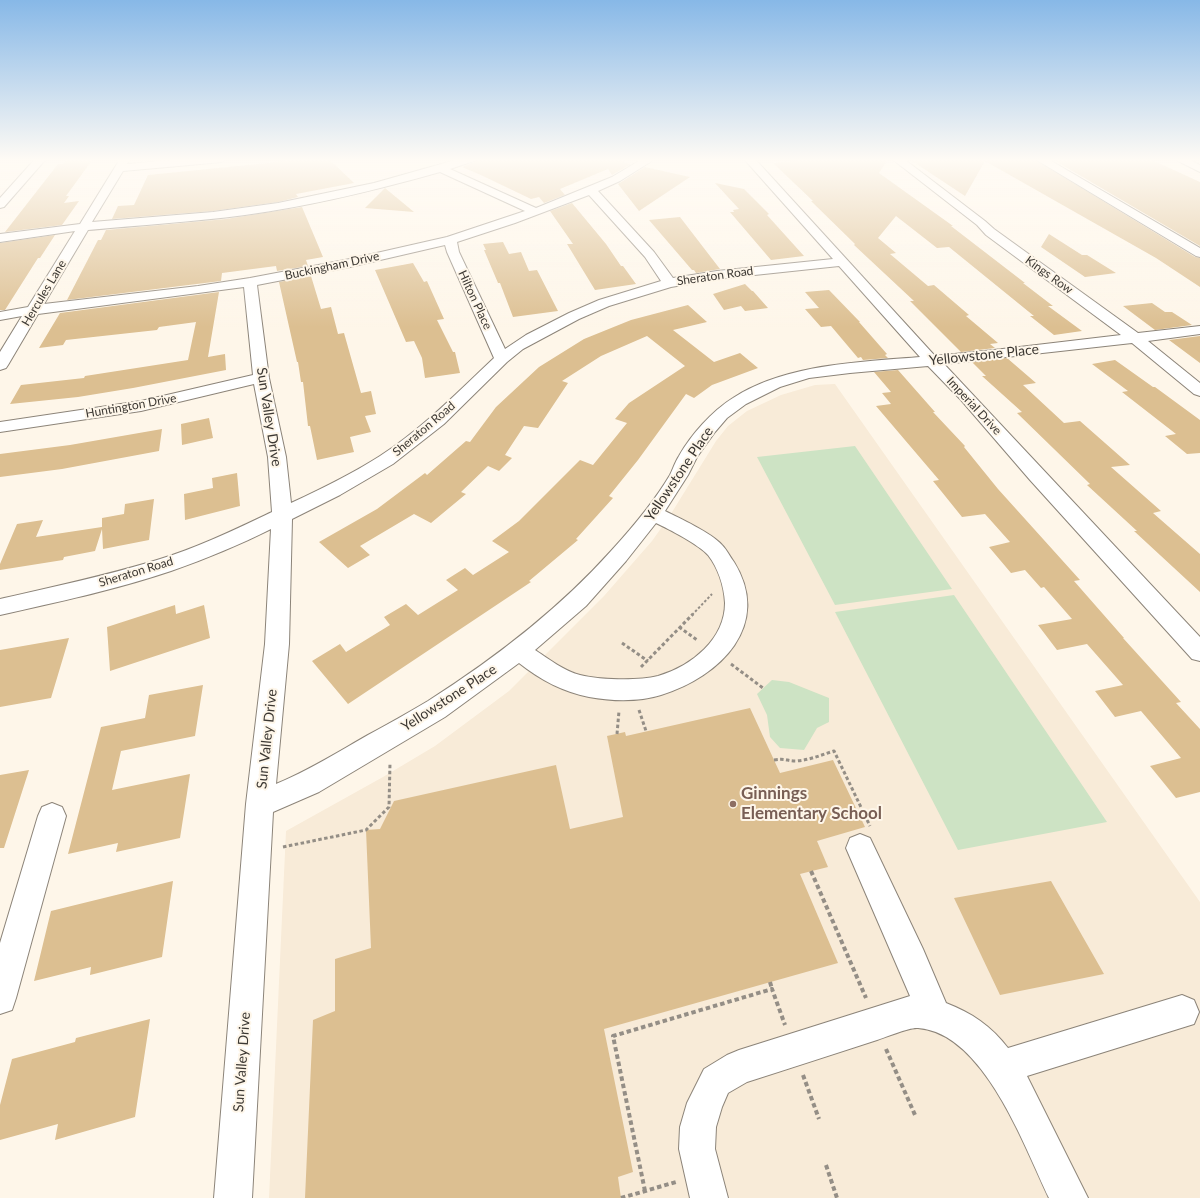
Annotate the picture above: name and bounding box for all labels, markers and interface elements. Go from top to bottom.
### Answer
street label: Buckingham Drive [283,249,381,283]
street label: Kings Row [1022,253,1076,297]
street label: Hercules Lane [19,257,69,329]
street label: Sheraton Road [676,264,754,288]
street label: Hilton Place [455,268,495,332]
street label: Yellowstone Place [928,341,1040,369]
street label: Sun Valley Drive [253,366,285,468]
street label: Imperial Drive [944,374,1004,438]
street label: Huntington Drive [84,391,178,421]
street label: Sheraton Road [390,399,458,459]
street label: Yellowstone Place [641,424,717,524]
street label: Sheraton Road [97,554,175,590]
street label: Yellowstone Place [398,661,500,735]
street label: Sun Valley Drive [253,688,281,790]
place label: Ginnings Elementary School [741,784,882,824]
marker: Ginnings Elementary School [728,799,738,809]
street label: Sun Valley Drive [230,1012,254,1112]

